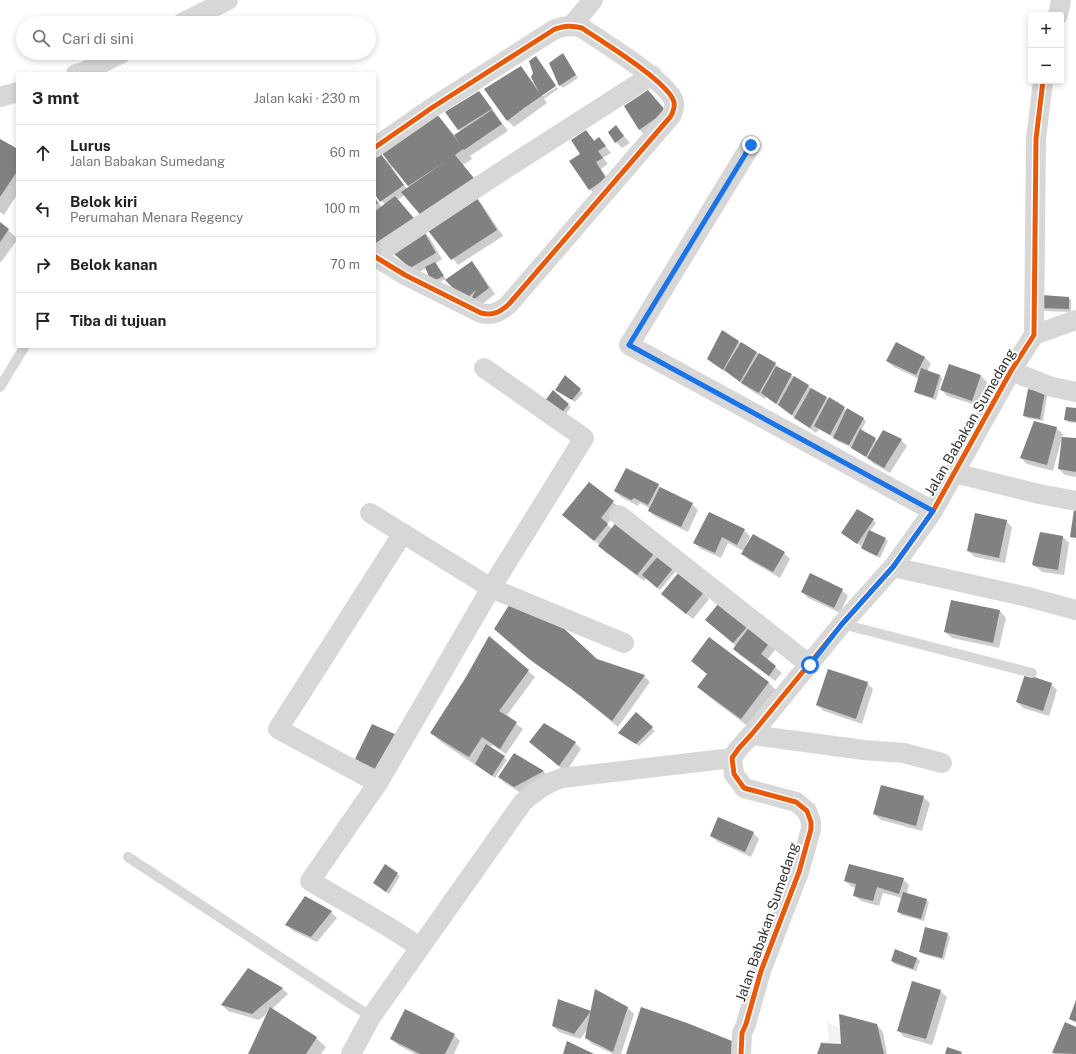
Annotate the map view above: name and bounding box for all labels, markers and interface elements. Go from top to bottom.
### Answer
map controls [1028,12,1064,84]
button: + [1028,12,1064,48]
search box [16,16,376,60]
icon: search [30,27,52,49]
text: Cari di sini [62,30,134,47]
button: − [1028,48,1064,84]
text: 3 mnt [32,88,79,108]
text: Jalan kaki · 230 m [254,91,360,106]
route end [742,136,760,154]
text: Lurus [70,137,111,154]
icon: ahead [32,142,54,164]
text: 60 m [330,145,360,160]
text: Jalan Babakan Sumedang [70,154,225,169]
text: Belok kiri [70,193,137,210]
icon: left [32,198,54,220]
text: 100 m [324,201,360,216]
text: Perumahan Menara Regency [70,210,243,225]
icon: right [32,254,54,276]
text: Belok kanan [70,256,157,273]
text: 70 m [330,257,360,272]
icon: arrive [32,310,54,332]
text: Tiba di tujuan [70,312,166,329]
street label: Jalan Babakan Sumedang [921,345,1019,498]
route start [801,656,819,674]
street label: Jalan Babakan Sumedang [732,840,802,1004]

